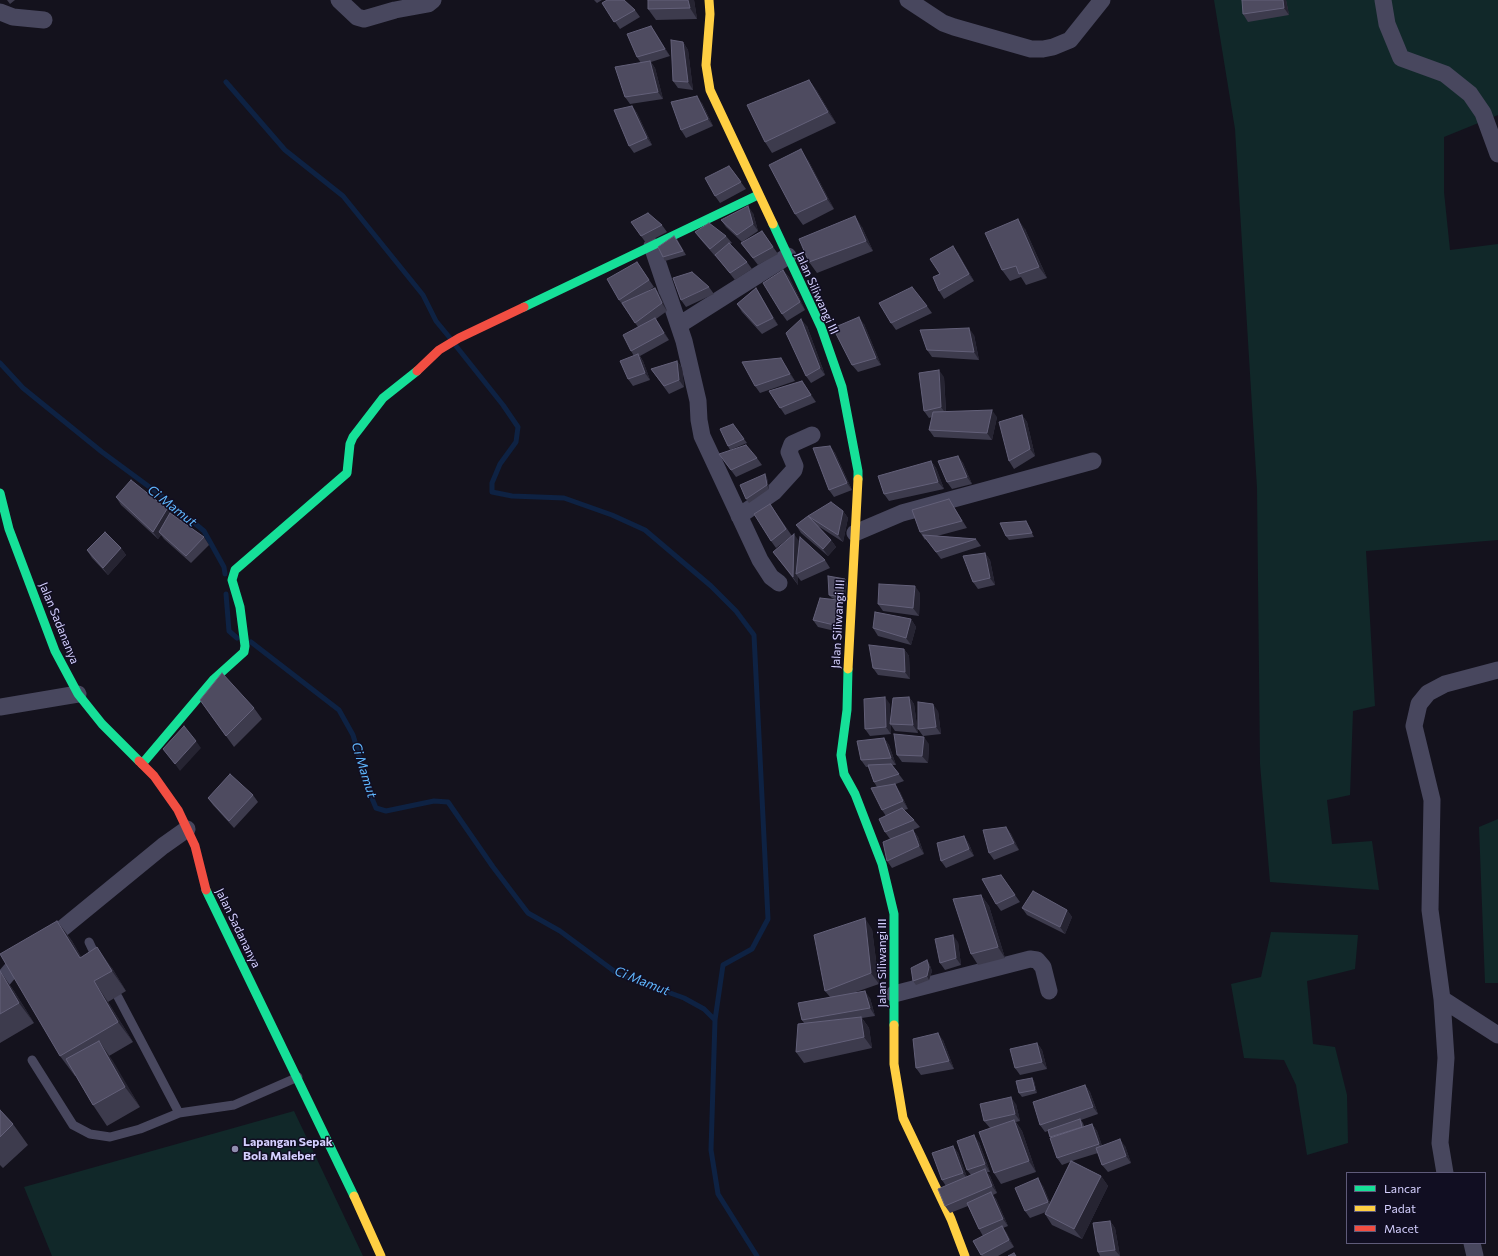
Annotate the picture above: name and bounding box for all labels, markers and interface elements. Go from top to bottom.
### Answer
street label: Jalan Siliwangi III [792,249,842,337]
water label: Ci Mamut [144,482,200,530]
street label: Jalan Siliwangi III [828,579,848,669]
street label: Jalan Sadananya [36,580,82,666]
water label: Ci Mamut [348,740,380,800]
street label: Jalan Sadananya [212,886,264,970]
street label: Jalan Siliwangi III [875,918,889,1008]
water label: Ci Mamut [612,963,672,999]
place label: Lapangan Sepak Bola Maleber [243,1135,333,1163]
marker: Lapangan Sepak Bola Maleber [230,1144,240,1154]
legend [1346,1172,1486,1244]
text: Lancar [1384,1181,1421,1195]
text: Padat [1384,1201,1416,1215]
text: Macet [1384,1221,1419,1235]

